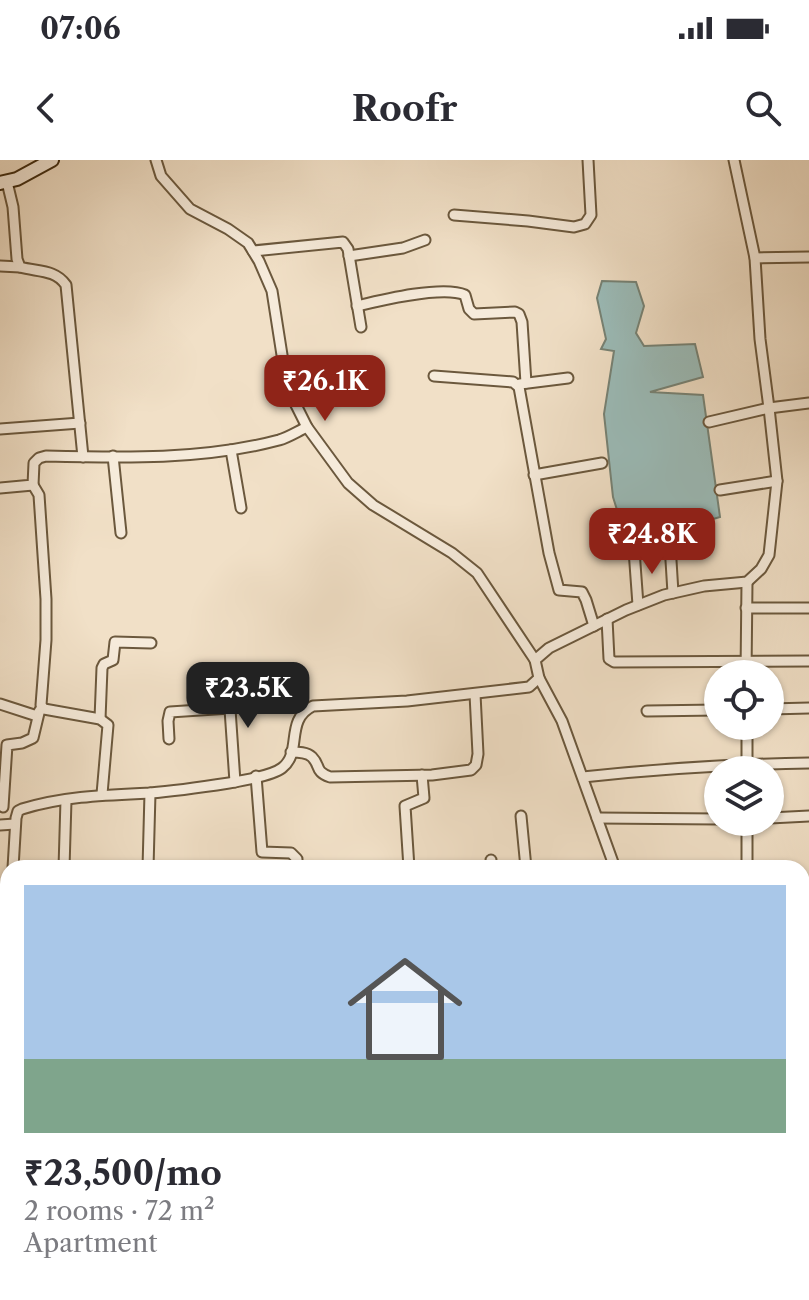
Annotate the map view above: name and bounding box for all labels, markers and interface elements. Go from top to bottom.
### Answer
text: 07:06 [40,10,121,47]
icon: back [24,86,68,130]
text: Roofr [352,86,457,130]
icon: search [741,86,785,130]
pin: ₹26.1K [260,355,390,423]
text: ₹26.1K [282,365,368,397]
pin: ₹24.8K [587,508,717,576]
text: ₹24.8K [607,518,697,550]
map controls [704,660,784,836]
button: locate [704,660,784,740]
pin: ₹23.5K [183,662,313,730]
text: ₹23.5K [204,672,292,704]
button: layers [704,756,784,836]
icon: home [333,937,477,1081]
text: ₹23,500/mo [24,1152,222,1194]
text: 2 rooms · 72 m² [24,1195,215,1227]
text: Apartment [24,1227,157,1259]

